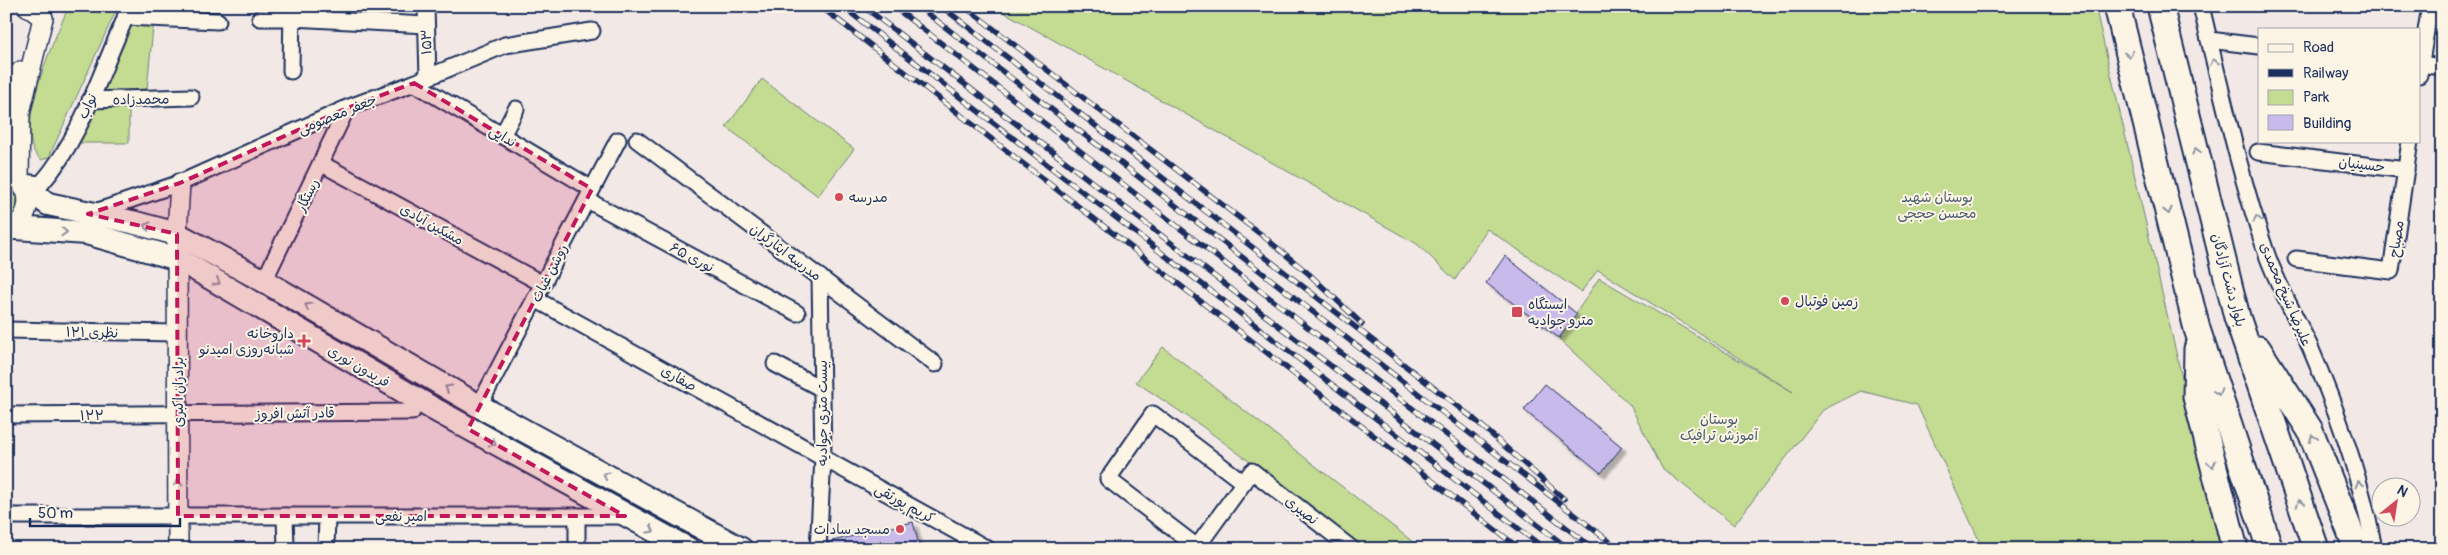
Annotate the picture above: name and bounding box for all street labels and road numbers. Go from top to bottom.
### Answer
street label: ۱۵۳ [418,29,435,55]
street label: نواب [74,91,101,122]
street label: محمدزاده [113,91,169,108]
street label: جعفر معصومی [295,91,379,138]
street label: ندایی [486,122,519,151]
street label: حسینیان [2338,153,2386,176]
street label: رستگار [292,176,323,216]
street label: مشکین آبادی [397,200,466,249]
street label: مصباح [2385,219,2408,259]
street label: مدرسه ایثارگران [747,220,825,285]
street label: بلوار دشت آزادگان [2208,231,2249,329]
street label: نوری ۶۵ [667,239,717,276]
street label: علیرضا شیخ محمدی [2255,240,2315,349]
street label: روشن غیاث [528,241,571,305]
street label: نظری ۱۲۱ [66,324,118,341]
street label: فریدون نوری [325,342,393,391]
street label: برادران اکبری [170,357,187,427]
street label: بیست متری جوادیه [814,360,831,466]
street label: صفاری [658,362,699,395]
street label: قادر آتش افروز [254,404,335,423]
street label: ۱۲۲ [80,407,104,424]
street label: کریم پورتقی [871,480,938,529]
street label: نصیری [1282,492,1322,529]
street label: امیر نفعی [375,508,427,525]

